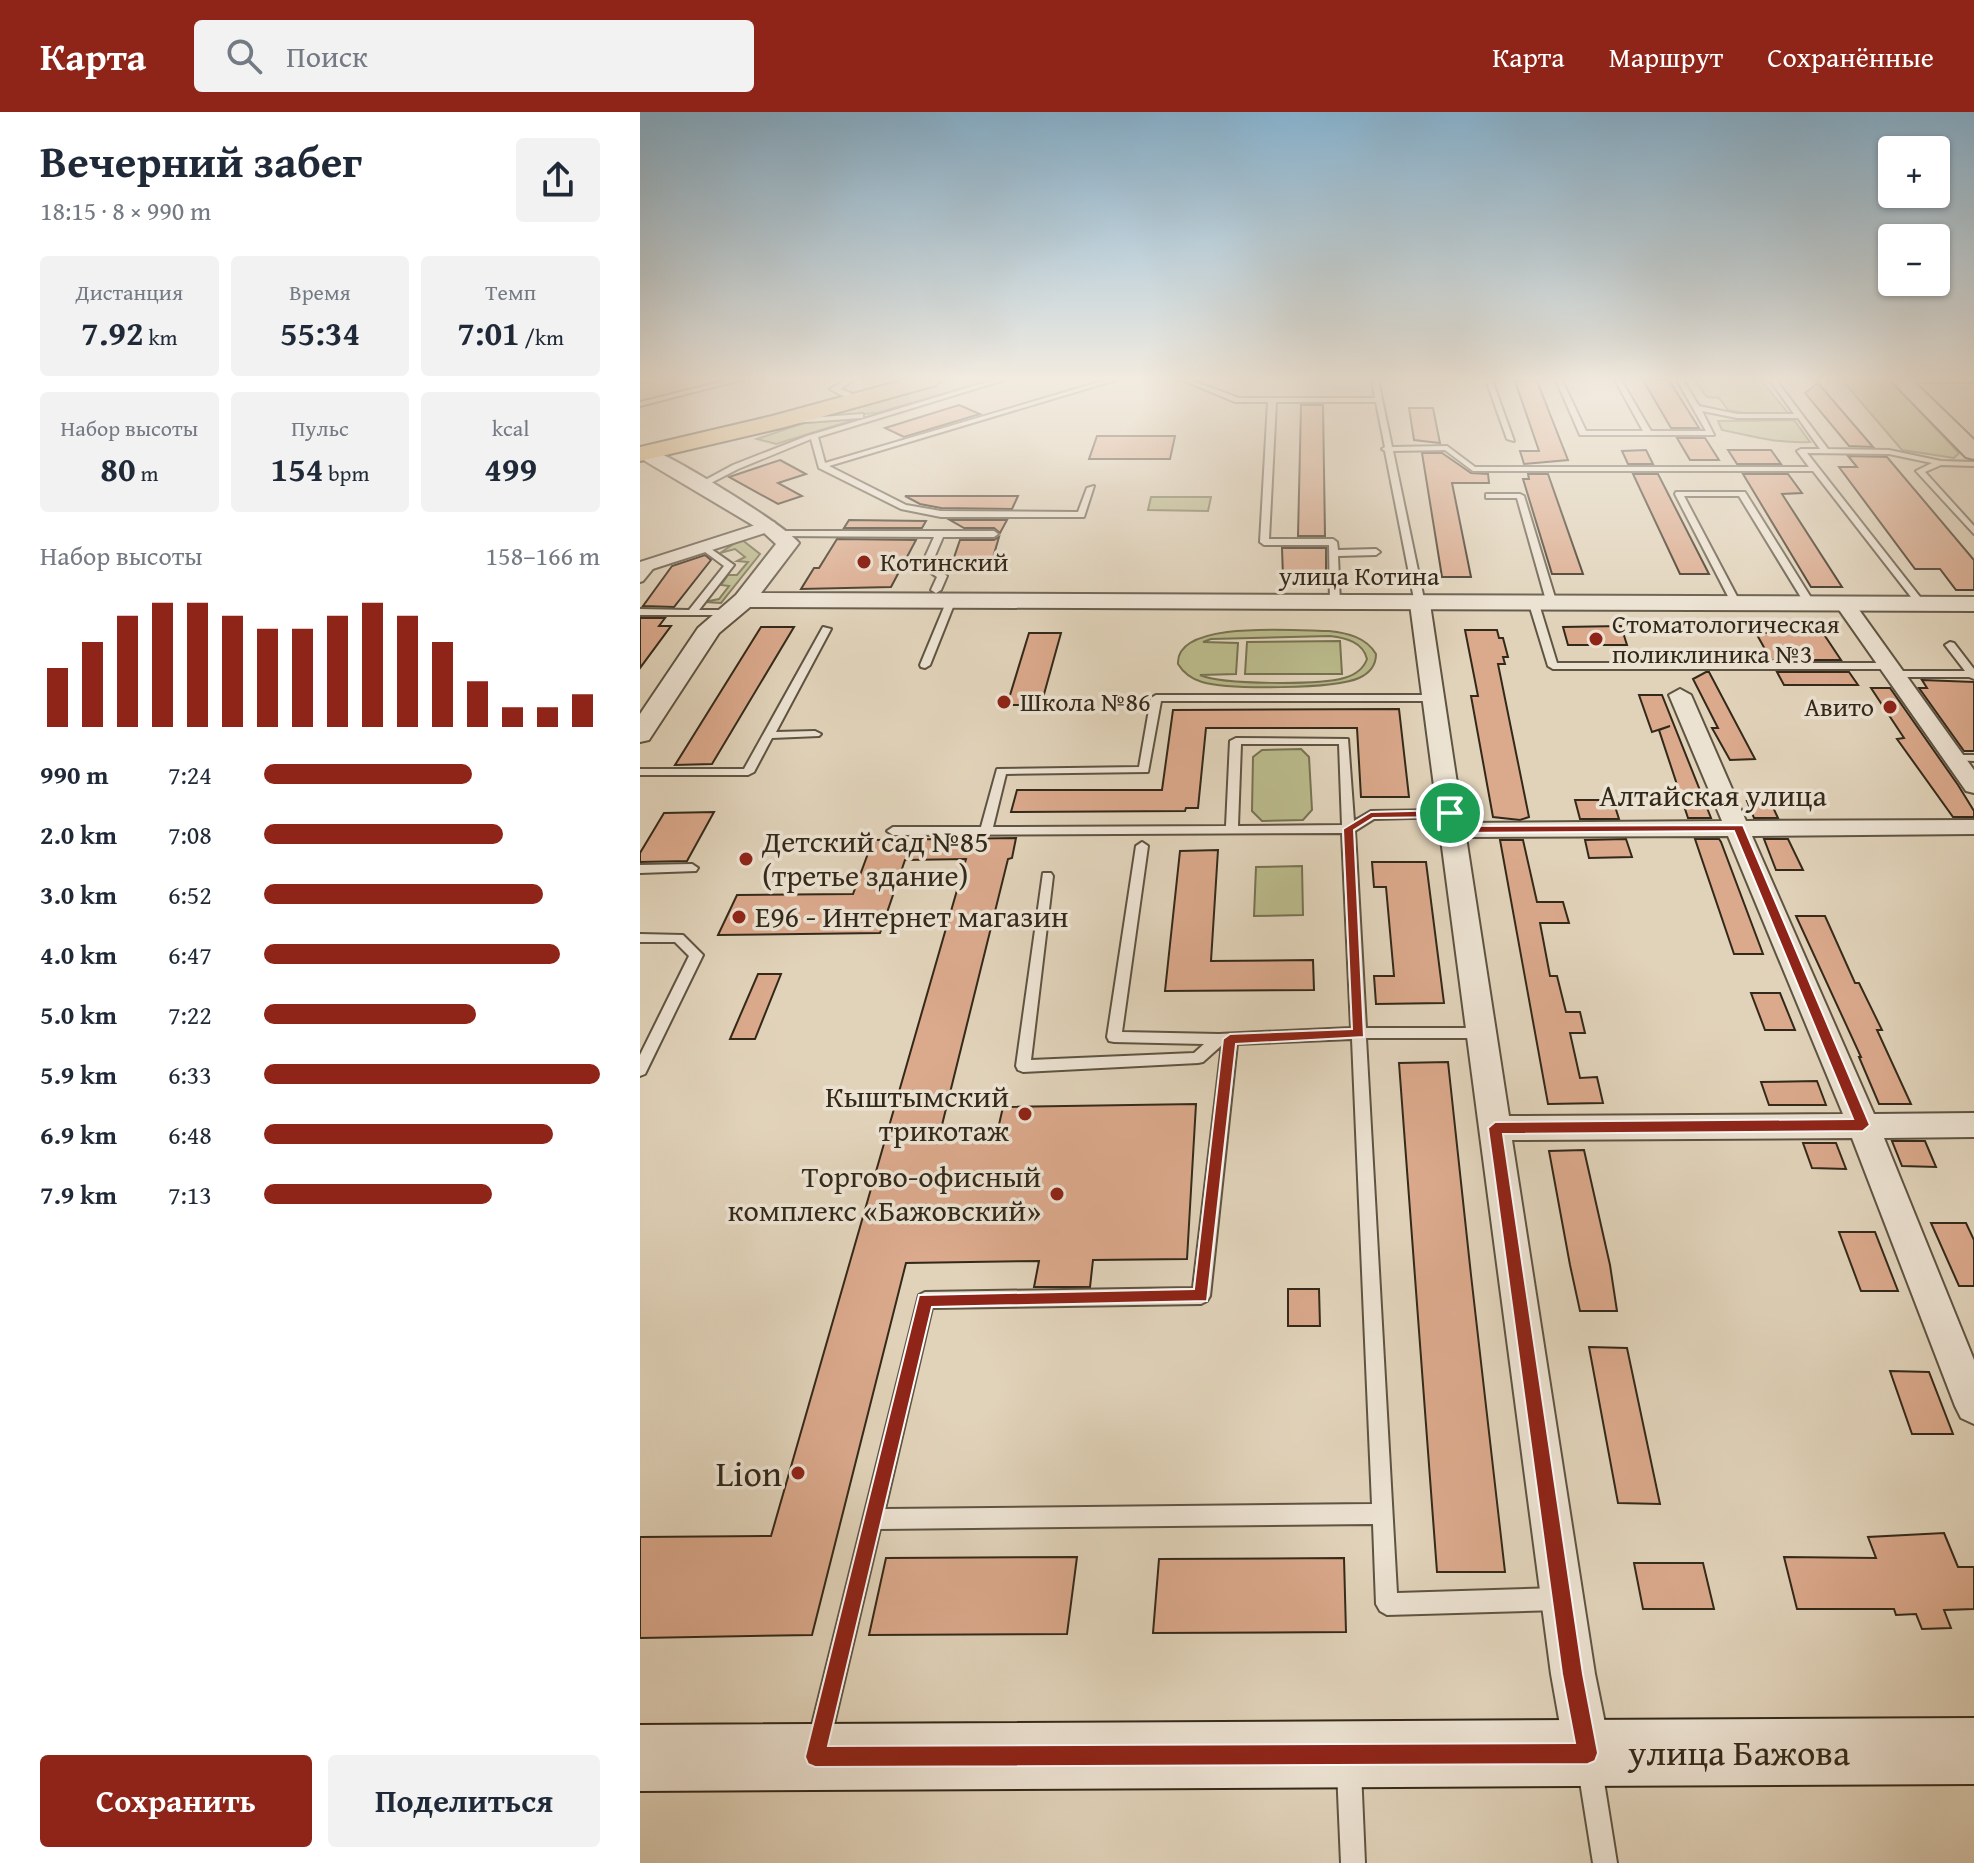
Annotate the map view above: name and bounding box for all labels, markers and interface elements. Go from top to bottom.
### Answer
search box [194,20,754,92]
text: Карта [40,28,146,84]
icon: search [222,34,266,78]
text: Поиск [286,34,368,78]
text: Карта [1492,36,1565,77]
text: Маршрут [1609,36,1723,77]
text: Сохранённые [1767,36,1934,77]
text: Вечерний забег [40,129,362,193]
map controls [1878,136,1950,296]
button: + [1878,136,1950,208]
button: share [516,138,600,222]
text: 18:15 · 8 × 990 m [40,191,211,230]
button: − [1878,224,1950,296]
text: Дистанция [76,276,183,308]
text: Время [289,276,351,308]
text: Темп [485,276,536,308]
text: 7.92 [81,308,144,357]
text: 55:34 [280,308,360,357]
text: 7:01 [457,308,520,357]
text: km [144,321,178,353]
text: /km [520,321,564,353]
text: Набор высоты [61,412,198,444]
text: Пульс [291,412,349,444]
text: kcal [492,412,529,444]
text: 80 [100,444,136,493]
text: 154 [271,444,323,493]
text: 499 [484,444,537,493]
text: m [136,457,158,489]
text: bpm [323,457,369,489]
text: Набор высоты [40,536,202,575]
text: 158–166 m [486,536,600,575]
place label: Котинский [880,542,1008,581]
marker: Котинский [855,553,873,571]
street label: улица Котина [1278,556,1440,595]
place label: Стоматологическая поликлиника №3 [1612,604,1840,673]
marker: Стоматологическая поликлиника №3 [1587,630,1605,648]
place label: Школа №86 [1020,682,1151,721]
place label: Авито [1804,687,1874,726]
marker: Школа №86 [995,693,1013,711]
marker: Авито [1881,698,1899,716]
text: 990 m [40,755,108,794]
text: 7:24 [168,755,212,794]
street label: Алтайская улица [1599,773,1827,817]
pin [1416,779,1484,847]
icon: arrive [1428,791,1472,835]
text: 2.0 km [40,815,117,854]
text: 7:08 [168,815,212,854]
place label: Детский сад №85 (третье здание) [761,819,989,897]
marker: Детский сад №85 (третье здание) [737,850,755,868]
text: 3.0 km [40,875,117,914]
text: 6:52 [168,875,212,914]
place label: Е96 - Интернет магазин [755,894,1068,938]
marker: Е96 - Интернет магазин [730,908,748,926]
text: 4.0 km [40,935,117,974]
text: 6:47 [168,935,212,974]
text: 5.0 km [40,995,117,1034]
text: 7:22 [168,995,212,1034]
text: 5.9 km [40,1055,117,1094]
text: 6:33 [168,1055,212,1094]
place label: Кыштымский трикотаж [825,1074,1009,1152]
marker: Кыштымский трикотаж [1016,1105,1034,1123]
text: 6.9 km [40,1115,117,1154]
text: 6:48 [168,1115,212,1154]
place label: Торгово-офисный комплекс «Бажовский» [728,1154,1041,1232]
text: 7.9 km [40,1175,117,1214]
text: 7:13 [168,1175,212,1214]
marker: Торгово-офисный комплекс «Бажовский» [1048,1185,1066,1203]
place label: Lion [716,1446,782,1499]
marker: Lion [789,1464,807,1482]
street label: улица Бажова [1627,1725,1850,1778]
button: Сохранить [40,1755,312,1847]
button: Поделиться [328,1755,600,1847]

